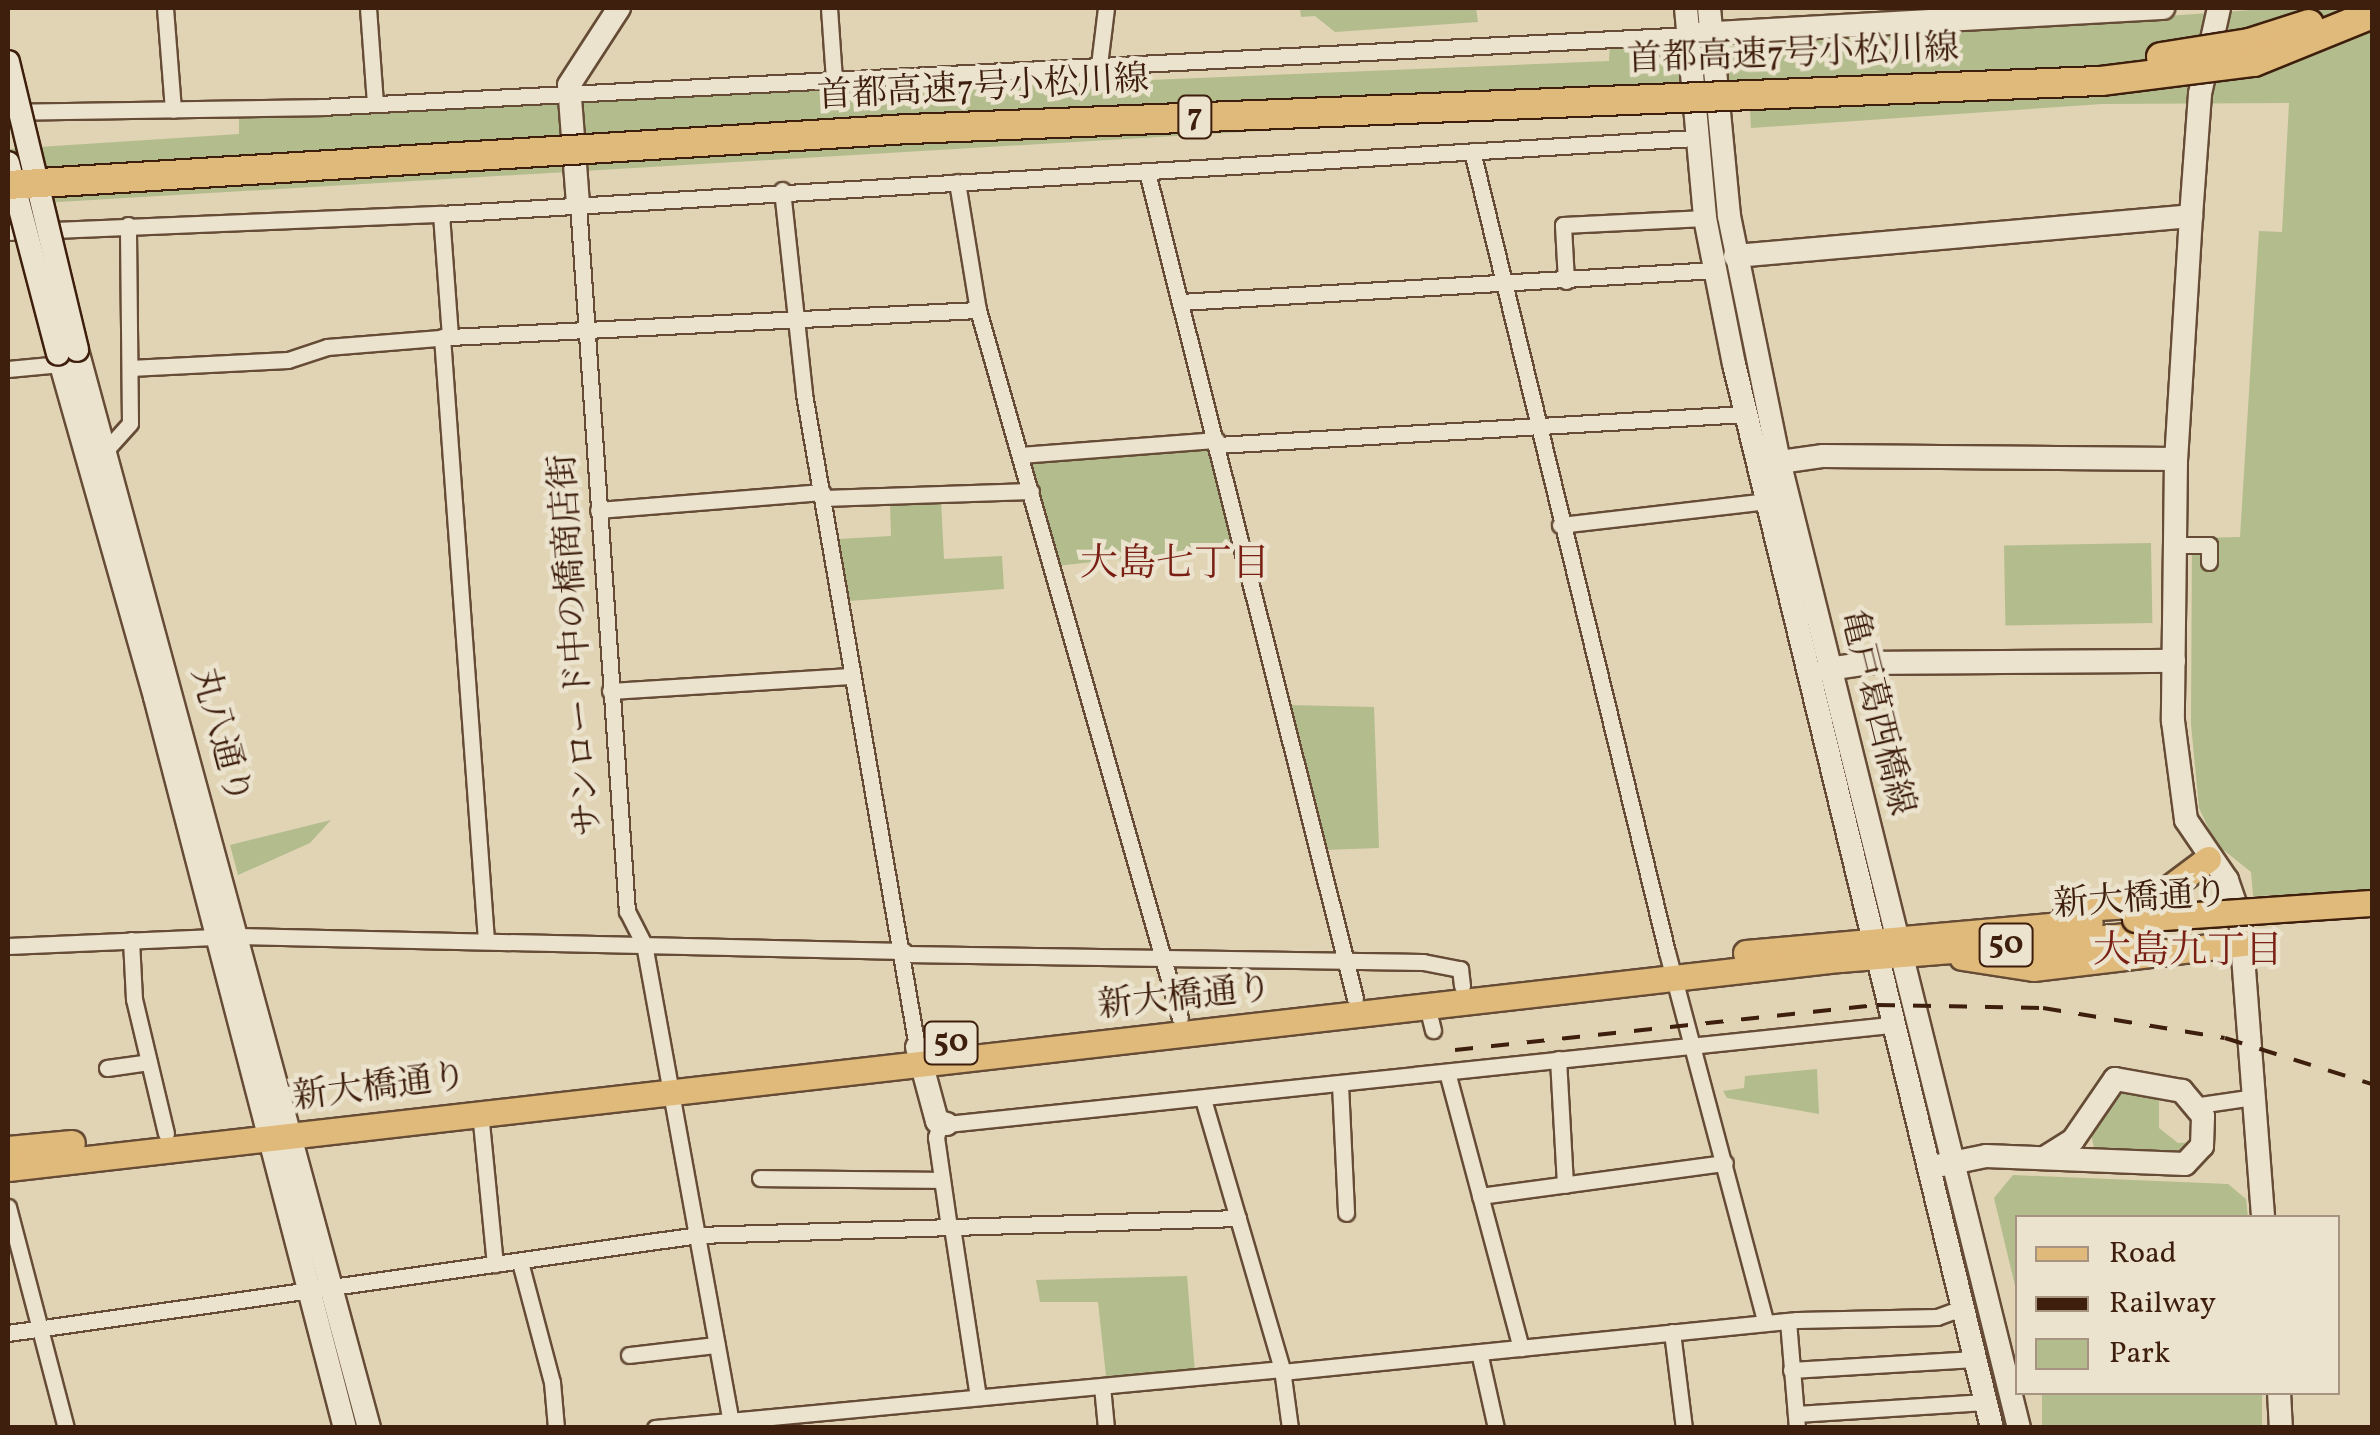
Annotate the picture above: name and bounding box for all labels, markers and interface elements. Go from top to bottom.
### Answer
street label: 首都高速7号小松川線 [1626,28,1960,82]
street label: 首都高速7号小松川線 [816,59,1150,119]
road number: 7 [1175,90,1215,144]
street label: サンロード中の橋商店街 [543,452,611,838]
district label: 大島七丁目 [1080,543,1270,589]
street label: 亀戸葛西橋線 [1830,606,1922,820]
street label: 丸八通り [182,663,258,809]
street label: 新大橋通り [2052,873,2230,927]
road number: 50 [1978,918,2034,972]
district label: 大島九丁目 [2093,930,2283,976]
street label: 新大橋通り [1096,968,1274,1028]
road number: 50 [924,1016,978,1070]
street label: 新大橋通り [291,1056,469,1120]
legend [2015,1215,2340,1395]
text: Road [2109,1233,2177,1275]
text: Railway [2109,1283,2216,1325]
text: Park [2109,1333,2170,1375]

